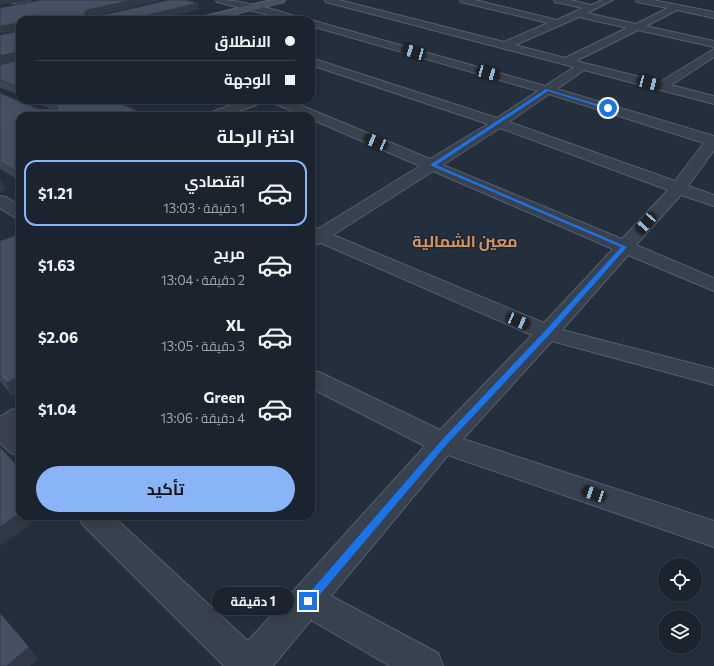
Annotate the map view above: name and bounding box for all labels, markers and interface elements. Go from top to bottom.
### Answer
text: الانطلاق [215,32,271,50]
car [401,43,427,61]
car [475,64,501,82]
text: الوجهة [224,70,271,88]
car [636,74,662,92]
route start [599,99,617,117]
text: اختر الرحلة [217,125,295,147]
car [363,132,389,152]
text: اقتصادي [185,172,245,190]
icon: car [257,175,293,211]
text: $1.21 [38,184,73,202]
text: 1 دقيقة · 13:03 [163,200,245,216]
car [634,210,658,236]
district label: معين الشمالية [412,231,518,251]
text: مريح [213,244,245,262]
icon: car [257,247,293,283]
text: $1.63 [38,256,75,274]
text: 2 دقيقة · 13:04 [161,272,245,288]
car [505,311,531,331]
text: XL [226,316,245,334]
icon: car [257,319,293,355]
text: $2.06 [38,328,78,346]
text: 3 دقيقة · 13:05 [161,338,245,354]
text: Green [204,388,245,406]
icon: car [257,391,293,427]
text: $1.04 [38,400,76,418]
text: 4 دقيقة · 13:06 [160,410,245,426]
button: تأكيد [36,466,295,512]
car [581,484,607,504]
map controls [658,558,702,654]
button: locate [658,558,702,602]
callout: 1 دقيقة [212,587,294,615]
route end [299,592,317,610]
text: 1 دقيقة [230,593,276,609]
button: layers [658,610,702,654]

